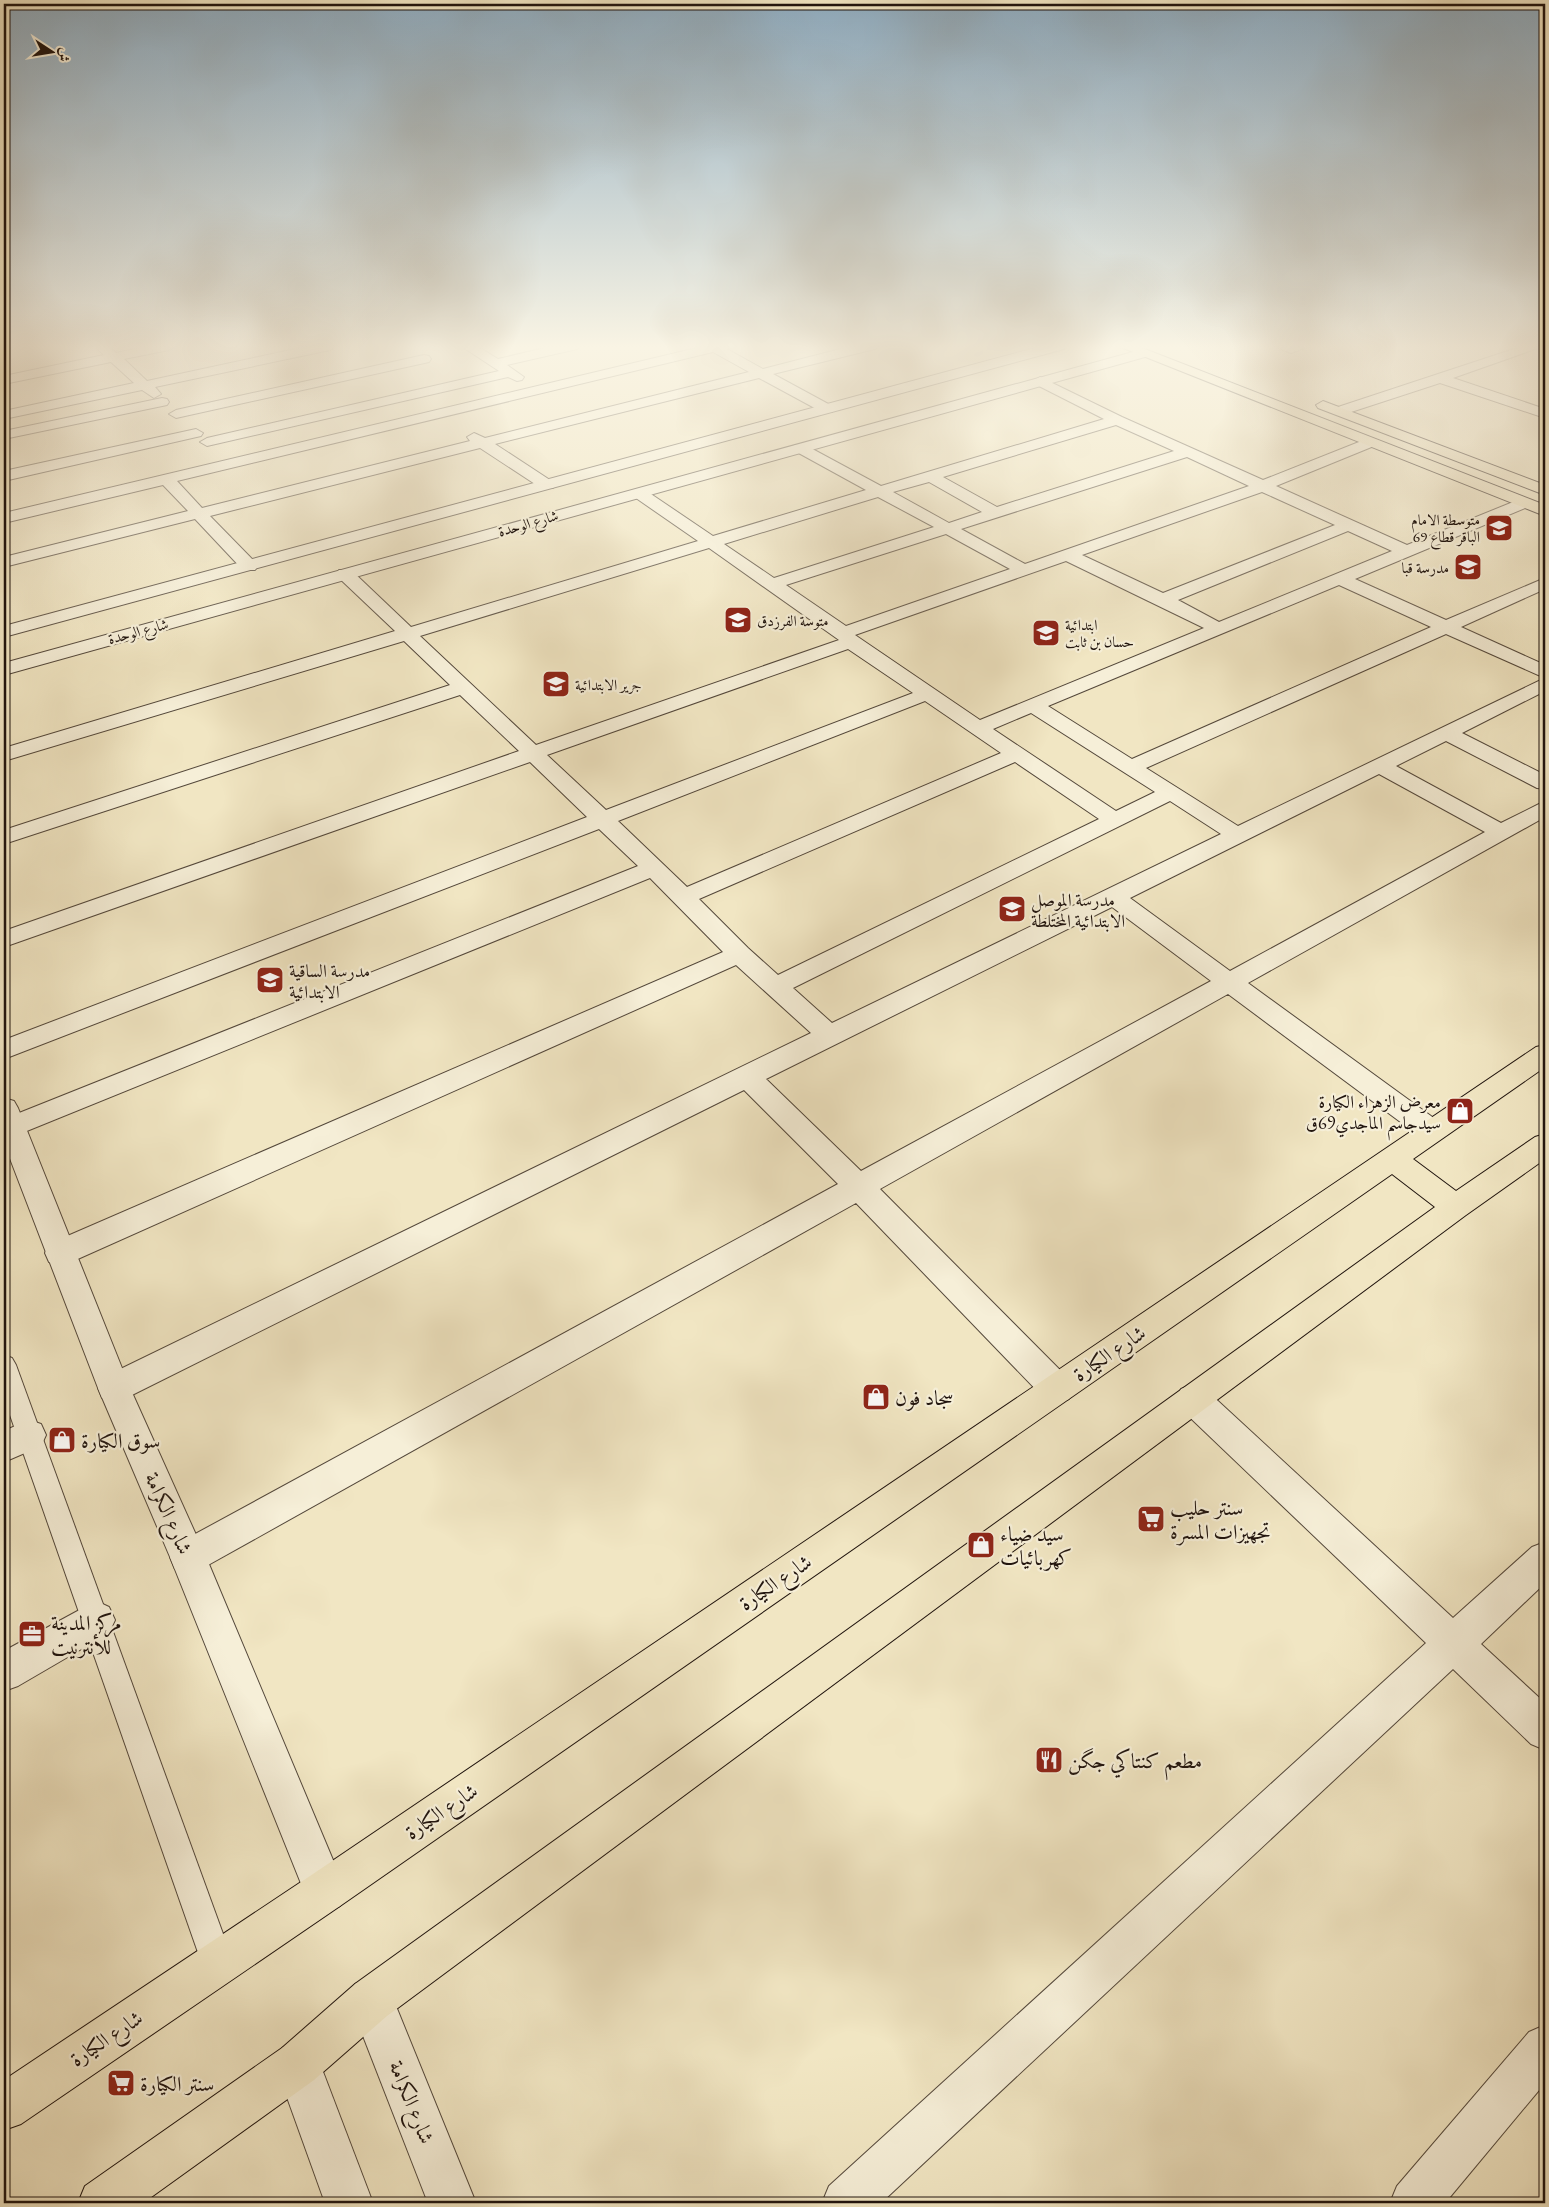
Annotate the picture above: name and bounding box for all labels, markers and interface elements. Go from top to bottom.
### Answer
north arrow [28,28,78,78]
text: ش [54,46,75,63]
street label: شارع الوحدة [496,505,561,544]
place label: متوسطة الامام الباقر قطاع 69 [1411,510,1480,550]
school or university icon: متوسطة الامام الباقر قطاع 69 [1484,513,1514,543]
school or university icon: مدرسة قبا [1453,552,1483,582]
place label: مدرسة قبا [1401,558,1449,577]
school or university icon: متوسة الفرزدق [723,605,753,635]
place label: متوسة الفرزدق [757,611,829,631]
street label: شارع الوحدة [106,614,171,652]
place label: ابتدائية حسان بن ثابت [1065,615,1134,651]
school or university icon: ابتدائية حسان بن ثابت [1031,618,1061,648]
school or university icon: جرير الابتدائية [541,669,571,699]
place label: جرير الابتدائية [575,675,642,694]
place label: مدرسة الموصل الابتدائية المختلطة [1031,888,1125,932]
school or university icon: مدرسة الموصل الابتدائية المختلطة [997,894,1027,924]
place label: مدرسة الساقية الابتدائية [289,959,370,1003]
school or university icon: مدرسة الساقية الابتدائية [255,965,285,995]
place label: معرض الزهراء الكيارة سيدجاسم الماجدي69ق [1306,1090,1441,1141]
shop icon: معرض الزهراء الكيارة سيدجاسم الماجدي69ق [1445,1096,1475,1126]
street label: شارع الكيارة [1067,1319,1153,1391]
shop icon: سجاد فون [861,1382,891,1412]
place label: سجاد فون [895,1384,954,1411]
shop icon: سوق الكيارة [47,1425,77,1455]
place label: سوق الكيارة [81,1427,160,1454]
street label: شارع الكرامة [134,1468,199,1560]
place label: سنتر حليب تجهيزات المسرة [1170,1494,1271,1546]
supermarket icon: سنتر حليب تجهيزات المسرة [1136,1504,1166,1534]
place label: سيد ضياء كهربائيات [1000,1520,1072,1571]
shop icon: سيد ضياء كهربائيات [966,1530,996,1560]
street label: شارع الكيارة [733,1548,819,1620]
place label: مركز المدينة للأنترنيت [51,1609,121,1660]
office icon: مركز المدينة للأنترنيت [17,1619,47,1649]
restaurant icon: مطعم كنتاكي جگن [1034,1745,1064,1775]
place label: مطعم كنتاكي جگن [1068,1747,1202,1781]
street label: شارع الكيارة [399,1777,485,1849]
street label: شارع الكيارة [64,2004,150,2076]
street label: شارع الكرامة [378,2056,441,2149]
supermarket icon: سنتر الكيارة [106,2068,136,2098]
place label: سنتر الكيارة [140,2070,214,2097]

